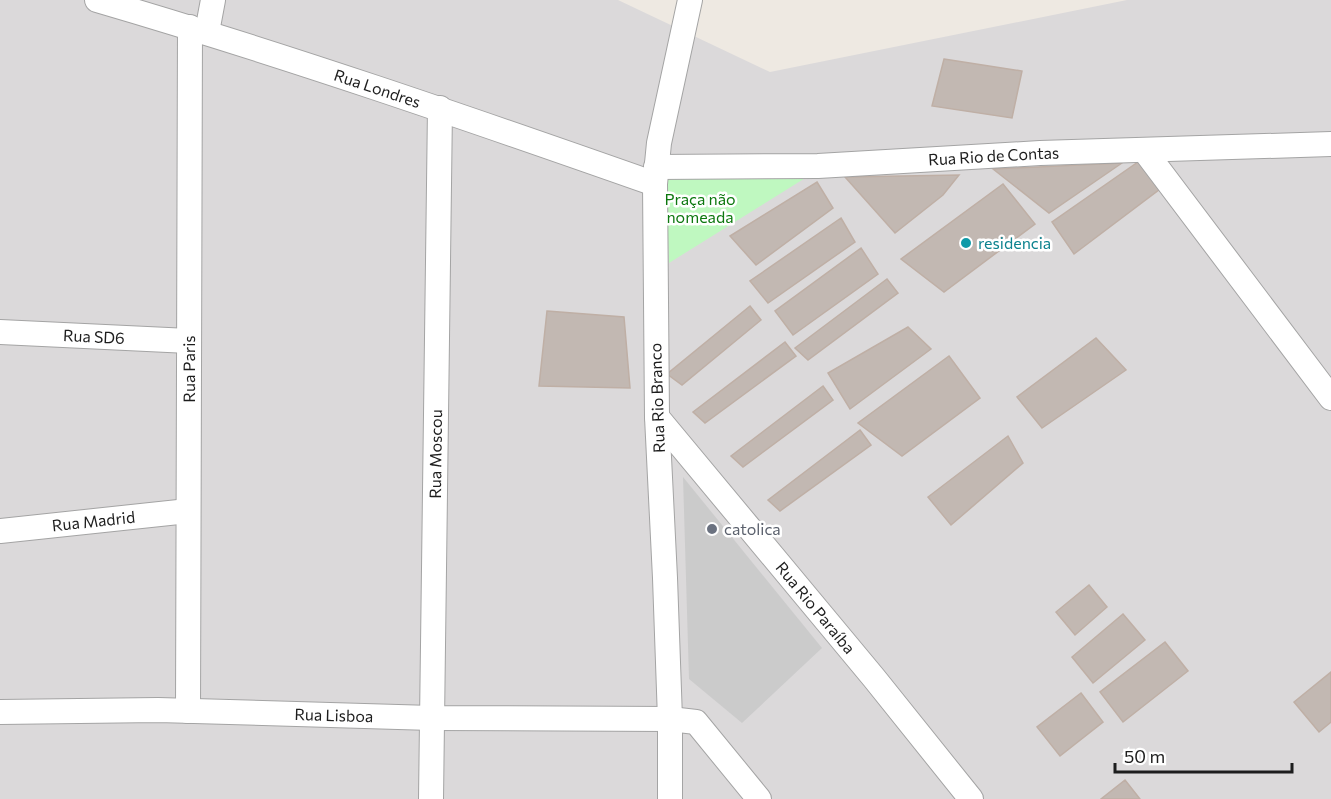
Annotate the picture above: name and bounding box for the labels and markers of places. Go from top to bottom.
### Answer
place label: residencia [978,233,1051,252]
marker: residencia [959,236,973,250]
place label: catolica [724,519,781,538]
marker: catolica [705,522,719,536]

